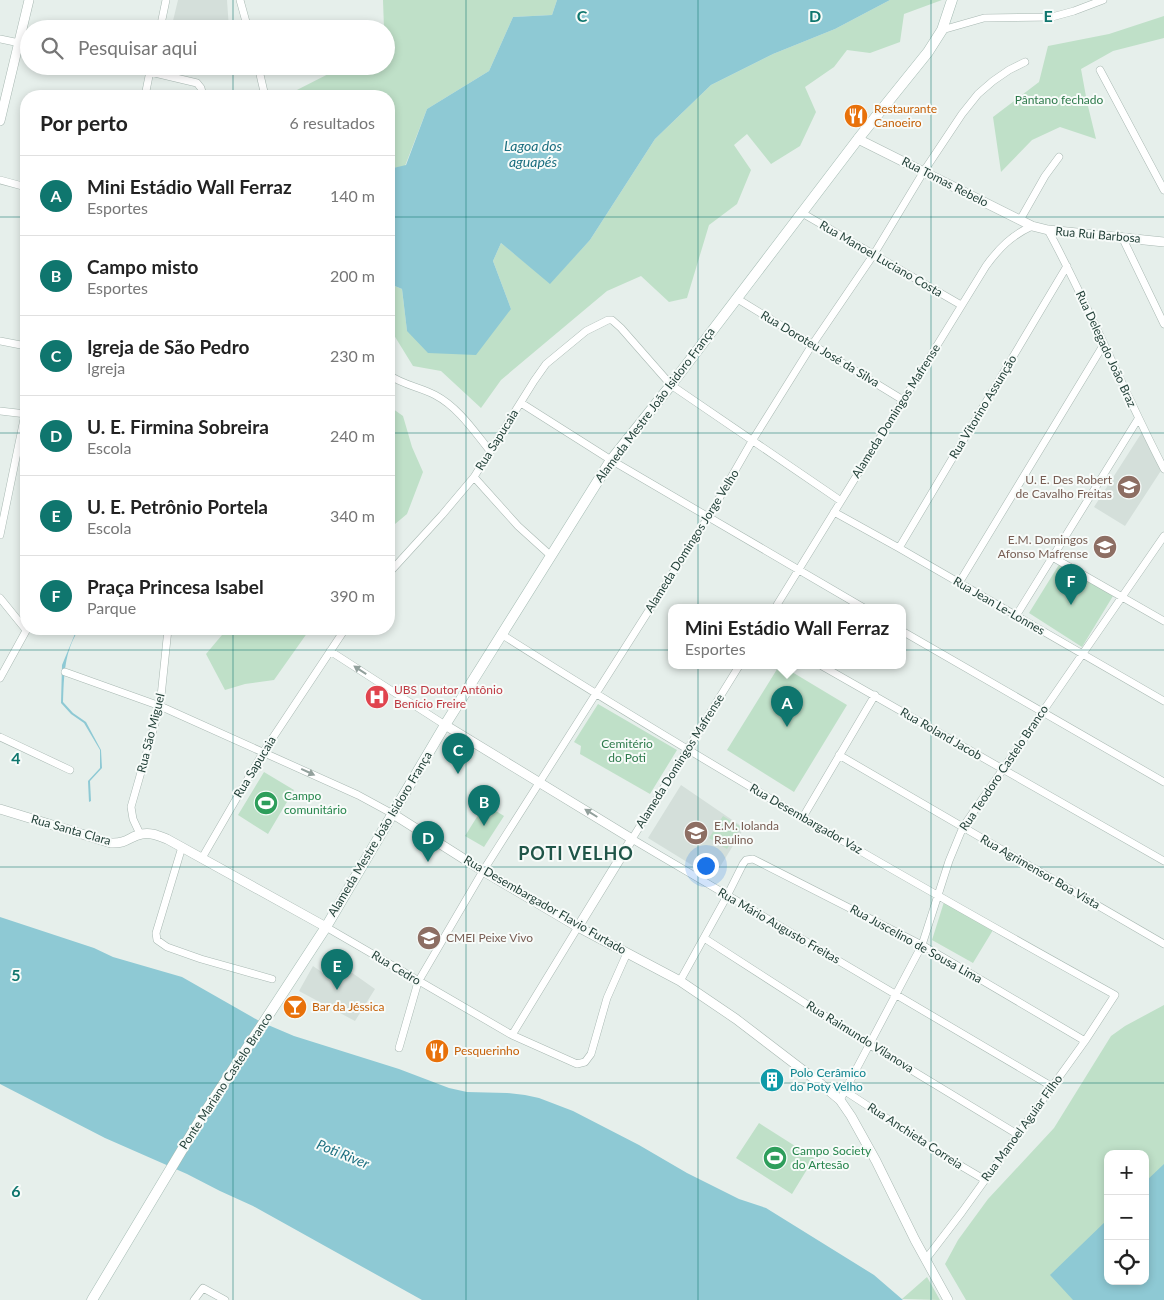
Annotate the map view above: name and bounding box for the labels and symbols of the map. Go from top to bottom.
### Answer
text: C [577,6,588,25]
text: D [809,6,821,25]
text: E [1043,6,1053,25]
park label: Pântano fechado [1015,92,1104,107]
place label: Restaurante Canoeiro [874,101,937,130]
restaurant icon: Restaurante Canoeiro [843,103,869,129]
water label: Lagoa dos aguapés [504,137,562,170]
street label: Rua Tomas Rebelo [899,153,991,210]
street label: Rua Manoel Luciano Costa [817,217,945,300]
street label: Rua Rui Barbosa [1055,223,1141,246]
street label: Rua Delegado João Braz [1073,288,1140,410]
street label: Rua Doroteu José da Silva [758,307,882,390]
street label: Alameda Mestre João Isidoro França [591,324,718,485]
street label: Alameda Domingos Mafrense [848,341,943,480]
street label: Rua Vitorino Assunção [946,352,1020,461]
street label: Rua Sapucaia [472,406,521,473]
street label: Alameda Domingos Jorge Velho [641,466,742,615]
place label: U. E. Des Robert de Cavalho Freitas [1016,472,1113,501]
school or university icon: U. E. Des Robert de Cavalho Freitas [1116,474,1142,500]
place label: E.M. Domingos Afonso Mafrense [998,532,1088,561]
school or university icon: E.M. Domingos Afonso Mafrense [1092,534,1118,560]
pin: F [1055,564,1087,605]
street label: Rua Jean Le-Lonnes [951,573,1048,638]
one-way arrow [353,665,366,675]
place label: UBS Doutor Antônio Benício Freire [394,682,503,711]
hospital icon: UBS Doutor Antônio Benício Freire [364,684,390,710]
pin: A [771,686,803,727]
street label: Alameda Domingos Mafrense [632,691,727,830]
street label: Rua São Miguel [133,692,168,774]
street label: Rua Teodoro Castelo Branco [956,702,1051,833]
street label: Rua Roland Jacob [898,704,985,763]
street label: Rua Sapucaia [230,733,279,800]
pin: C [442,733,474,774]
park label: Cemitério do Poti [601,736,653,765]
text: 4 [11,748,21,767]
street label: Alameda Mestre João Isidoro França [324,748,435,919]
one-way arrow [301,768,315,776]
street label: Rua Desembargador Vaz [747,780,866,857]
pin: B [468,785,500,826]
place label: Campo comunitário [284,788,347,817]
sports icon: Campo comunitário [253,790,279,816]
one-way arrow [584,808,597,818]
street label: Rua Santa Clara [29,811,113,848]
place label: E.M. Iolanda Raulino [714,818,779,847]
school or university icon: E.M. Iolanda Raulino [683,820,709,846]
pin: D [412,821,444,862]
street label: Rua Agrimensor Boa Vista [978,831,1103,912]
district label: POTI VELHO [518,842,634,864]
street label: Rua Desembargador Flavio Furtado [461,852,629,957]
your location [693,853,719,879]
street label: Rua Mário Augusto Freitas [715,884,843,967]
street label: Rua Juscelino de Sousa Lima [847,901,985,986]
school or university icon: CMEI Peixe Vivo [416,925,442,951]
place label: CMEI Peixe Vivo [446,930,533,945]
street label: Rua Cedro [369,947,424,988]
pin: E [321,949,353,990]
text: 5 [11,965,21,984]
bar icon: Bar da Jéssica [282,994,308,1020]
street label: Rua Raimundo Vilanova [804,997,917,1076]
place label: Bar da Jéssica [312,999,384,1014]
street label: Ponte Mariano Castelo Branco [176,1009,276,1152]
restaurant icon: Pesquerinho [424,1038,450,1064]
place label: Pesquerinho [454,1043,520,1058]
place label: Polo Cerâmico do Poty Velho [790,1065,866,1094]
building icon: Polo Cerâmico do Poty Velho [759,1067,785,1093]
street label: Rua Manoel Aguiar Filho [978,1071,1065,1184]
street label: Rua Anchieta Correia [865,1099,966,1172]
water label: Poti River [314,1135,372,1172]
place label: Campo Society do Artesão [792,1143,872,1172]
sports icon: Campo Society do Artesão [762,1145,788,1171]
text: 6 [11,1181,21,1200]

